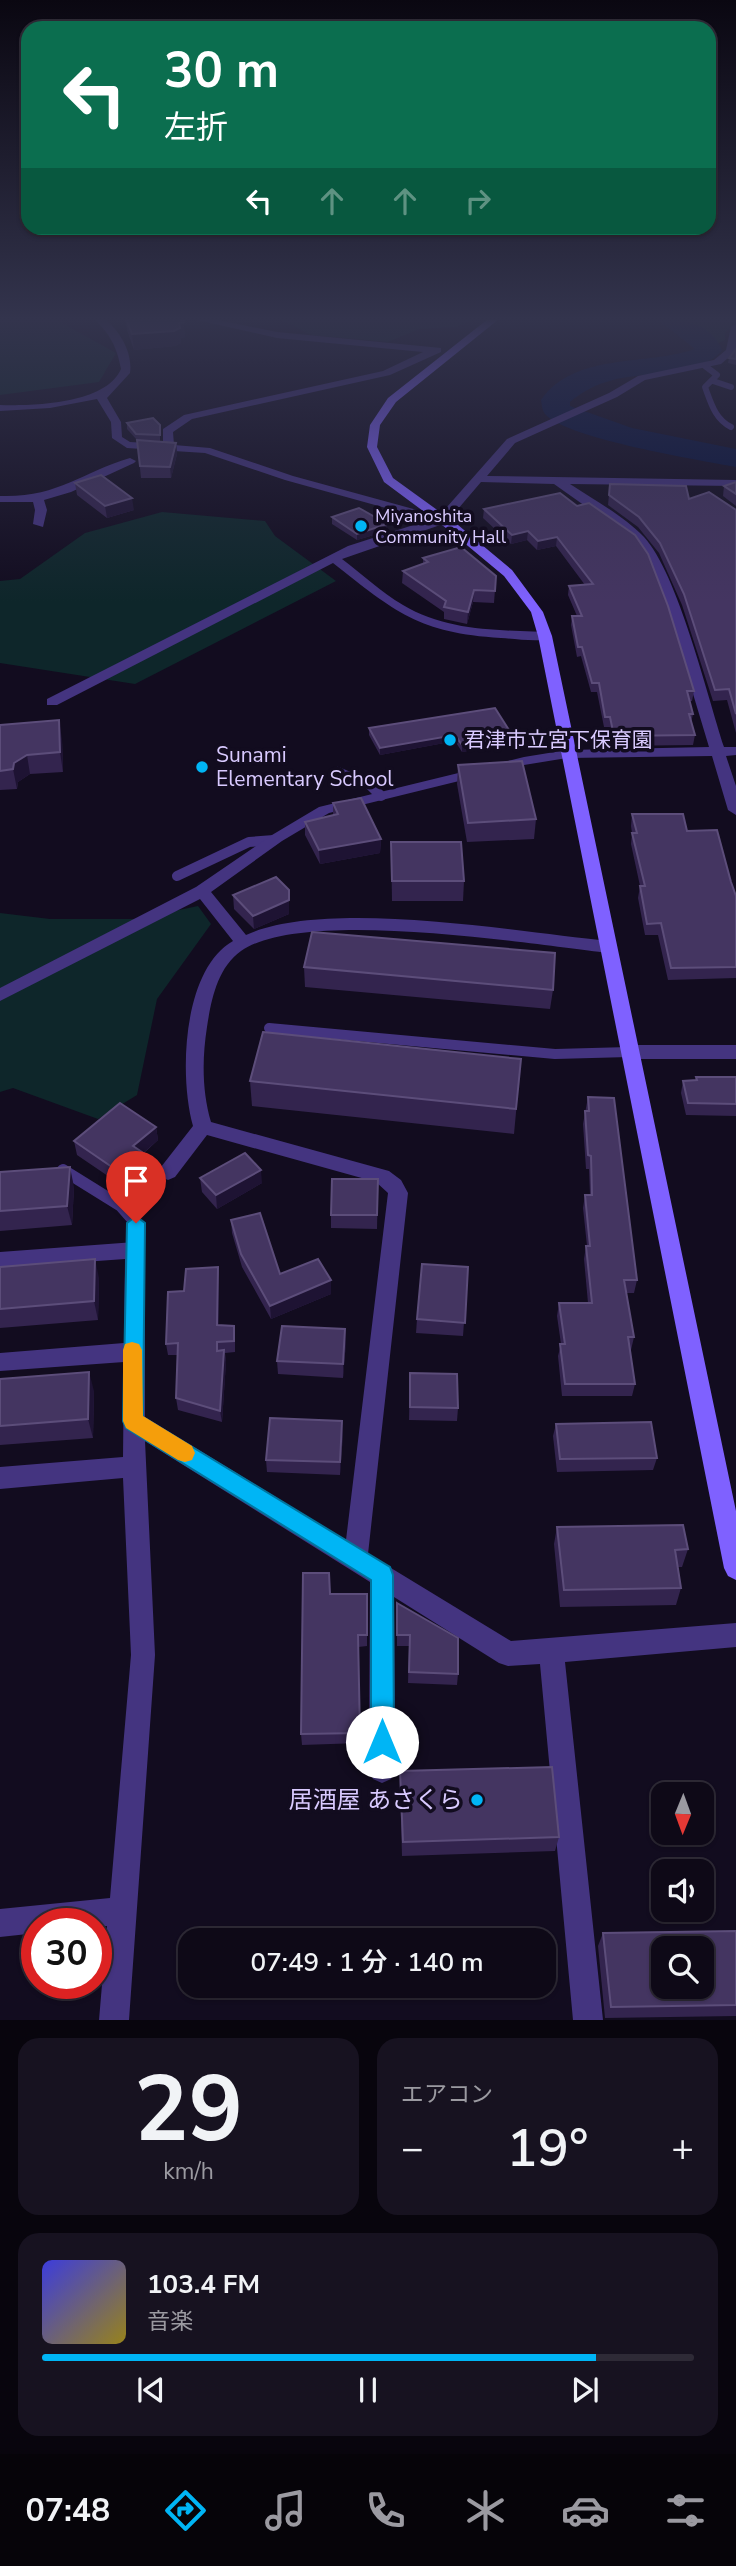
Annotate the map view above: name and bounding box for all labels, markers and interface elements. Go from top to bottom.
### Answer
text: 30 m [164,37,279,104]
icon: left [49,49,140,140]
text: 左折 [164,106,228,149]
icon: left [240,182,278,220]
icon: ahead [313,182,351,220]
icon: ahead [386,182,424,220]
icon: right [459,182,497,220]
place label: Miyanoshita Community Hall [375,504,507,549]
marker: Miyanoshita Community Hall [353,518,369,534]
place label: 君津市立宮下保育園 [464,726,653,754]
marker: 君津市立宮下保育園 [442,732,458,748]
place label: Sunami Elementary School [216,741,394,793]
marker: Sunami Elementary School [194,759,210,775]
pin [106,1151,166,1223]
icon: arrive [117,1162,155,1200]
position arrow [345,1705,419,1779]
north arrow [651,1782,714,1844]
map controls [651,1782,714,1999]
place label: 居酒屋 あさくら [289,1784,463,1816]
marker: 居酒屋 あさくら [469,1792,485,1808]
button: sound [651,1859,714,1922]
speed limit sign: 30 [21,1908,112,1999]
button: search [651,1936,714,1999]
text: 07:49 · 1 分 · 140 m [251,1945,483,1980]
text: 29 [134,2048,243,2172]
text: エアコン [401,2079,493,2110]
text: 19° [507,2113,588,2184]
text: − [401,2123,424,2174]
text: + [671,2123,694,2174]
text: km/h [163,2156,214,2187]
text: 103.4 FM [147,2267,260,2302]
text: 音楽 [147,2306,193,2337]
icon: previous [132,2371,170,2409]
icon: pause [349,2371,387,2409]
icon: next [566,2371,604,2409]
icon: directions [161,2486,210,2535]
icon: music [261,2486,310,2535]
icon: phone [361,2486,410,2535]
icon: climate [461,2486,510,2535]
icon: car [561,2486,610,2535]
icon: filters [661,2486,710,2535]
text: 07:48 [26,2489,110,2532]

